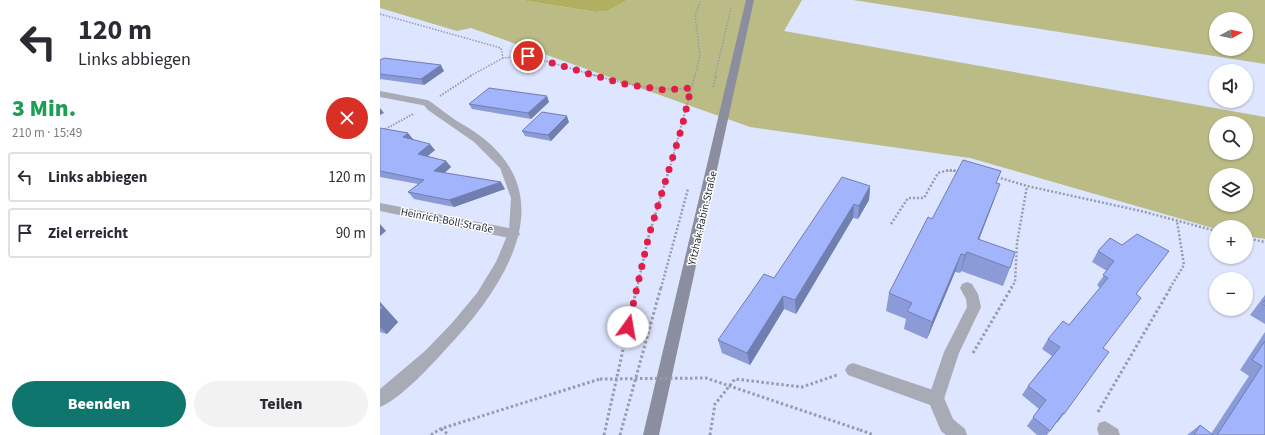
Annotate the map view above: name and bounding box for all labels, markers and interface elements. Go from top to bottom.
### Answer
text: 120 m [78,10,152,50]
north arrow [1209,12,1253,56]
map controls [1209,12,1253,316]
icon: left [12,16,64,68]
pin [511,39,545,73]
icon: arrive [517,45,539,67]
text: Links abbiegen [78,47,191,72]
button: sound [1209,64,1253,108]
text: 3 Min. [12,91,76,126]
button: close [326,97,368,139]
button: search [1209,116,1253,160]
text: 210 m · 15:49 [12,124,82,142]
icon: left [14,166,36,188]
text: Links abbiegen [48,167,147,188]
text: 120 m [328,167,366,188]
button: layers [1209,168,1253,212]
street label: Yitzhak-Rabin-Straße [684,169,721,268]
street label: Heinrich-Böll-Straße [399,204,495,237]
button: + [1209,220,1253,264]
icon: arrive [14,222,36,244]
text: Ziel erreicht [48,223,128,244]
text: 90 m [336,223,366,244]
button: − [1209,272,1253,316]
position arrow [607,306,649,348]
button: Beenden [12,381,186,427]
button: Teilen [194,381,368,427]

